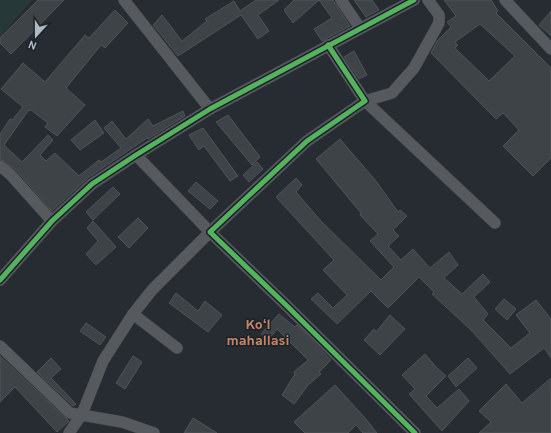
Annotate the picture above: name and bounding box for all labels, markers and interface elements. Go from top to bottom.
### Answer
north arrow [16,16,56,56]
text: N [27,36,39,52]
district label: Koʻl mahallasi [227,317,290,350]

